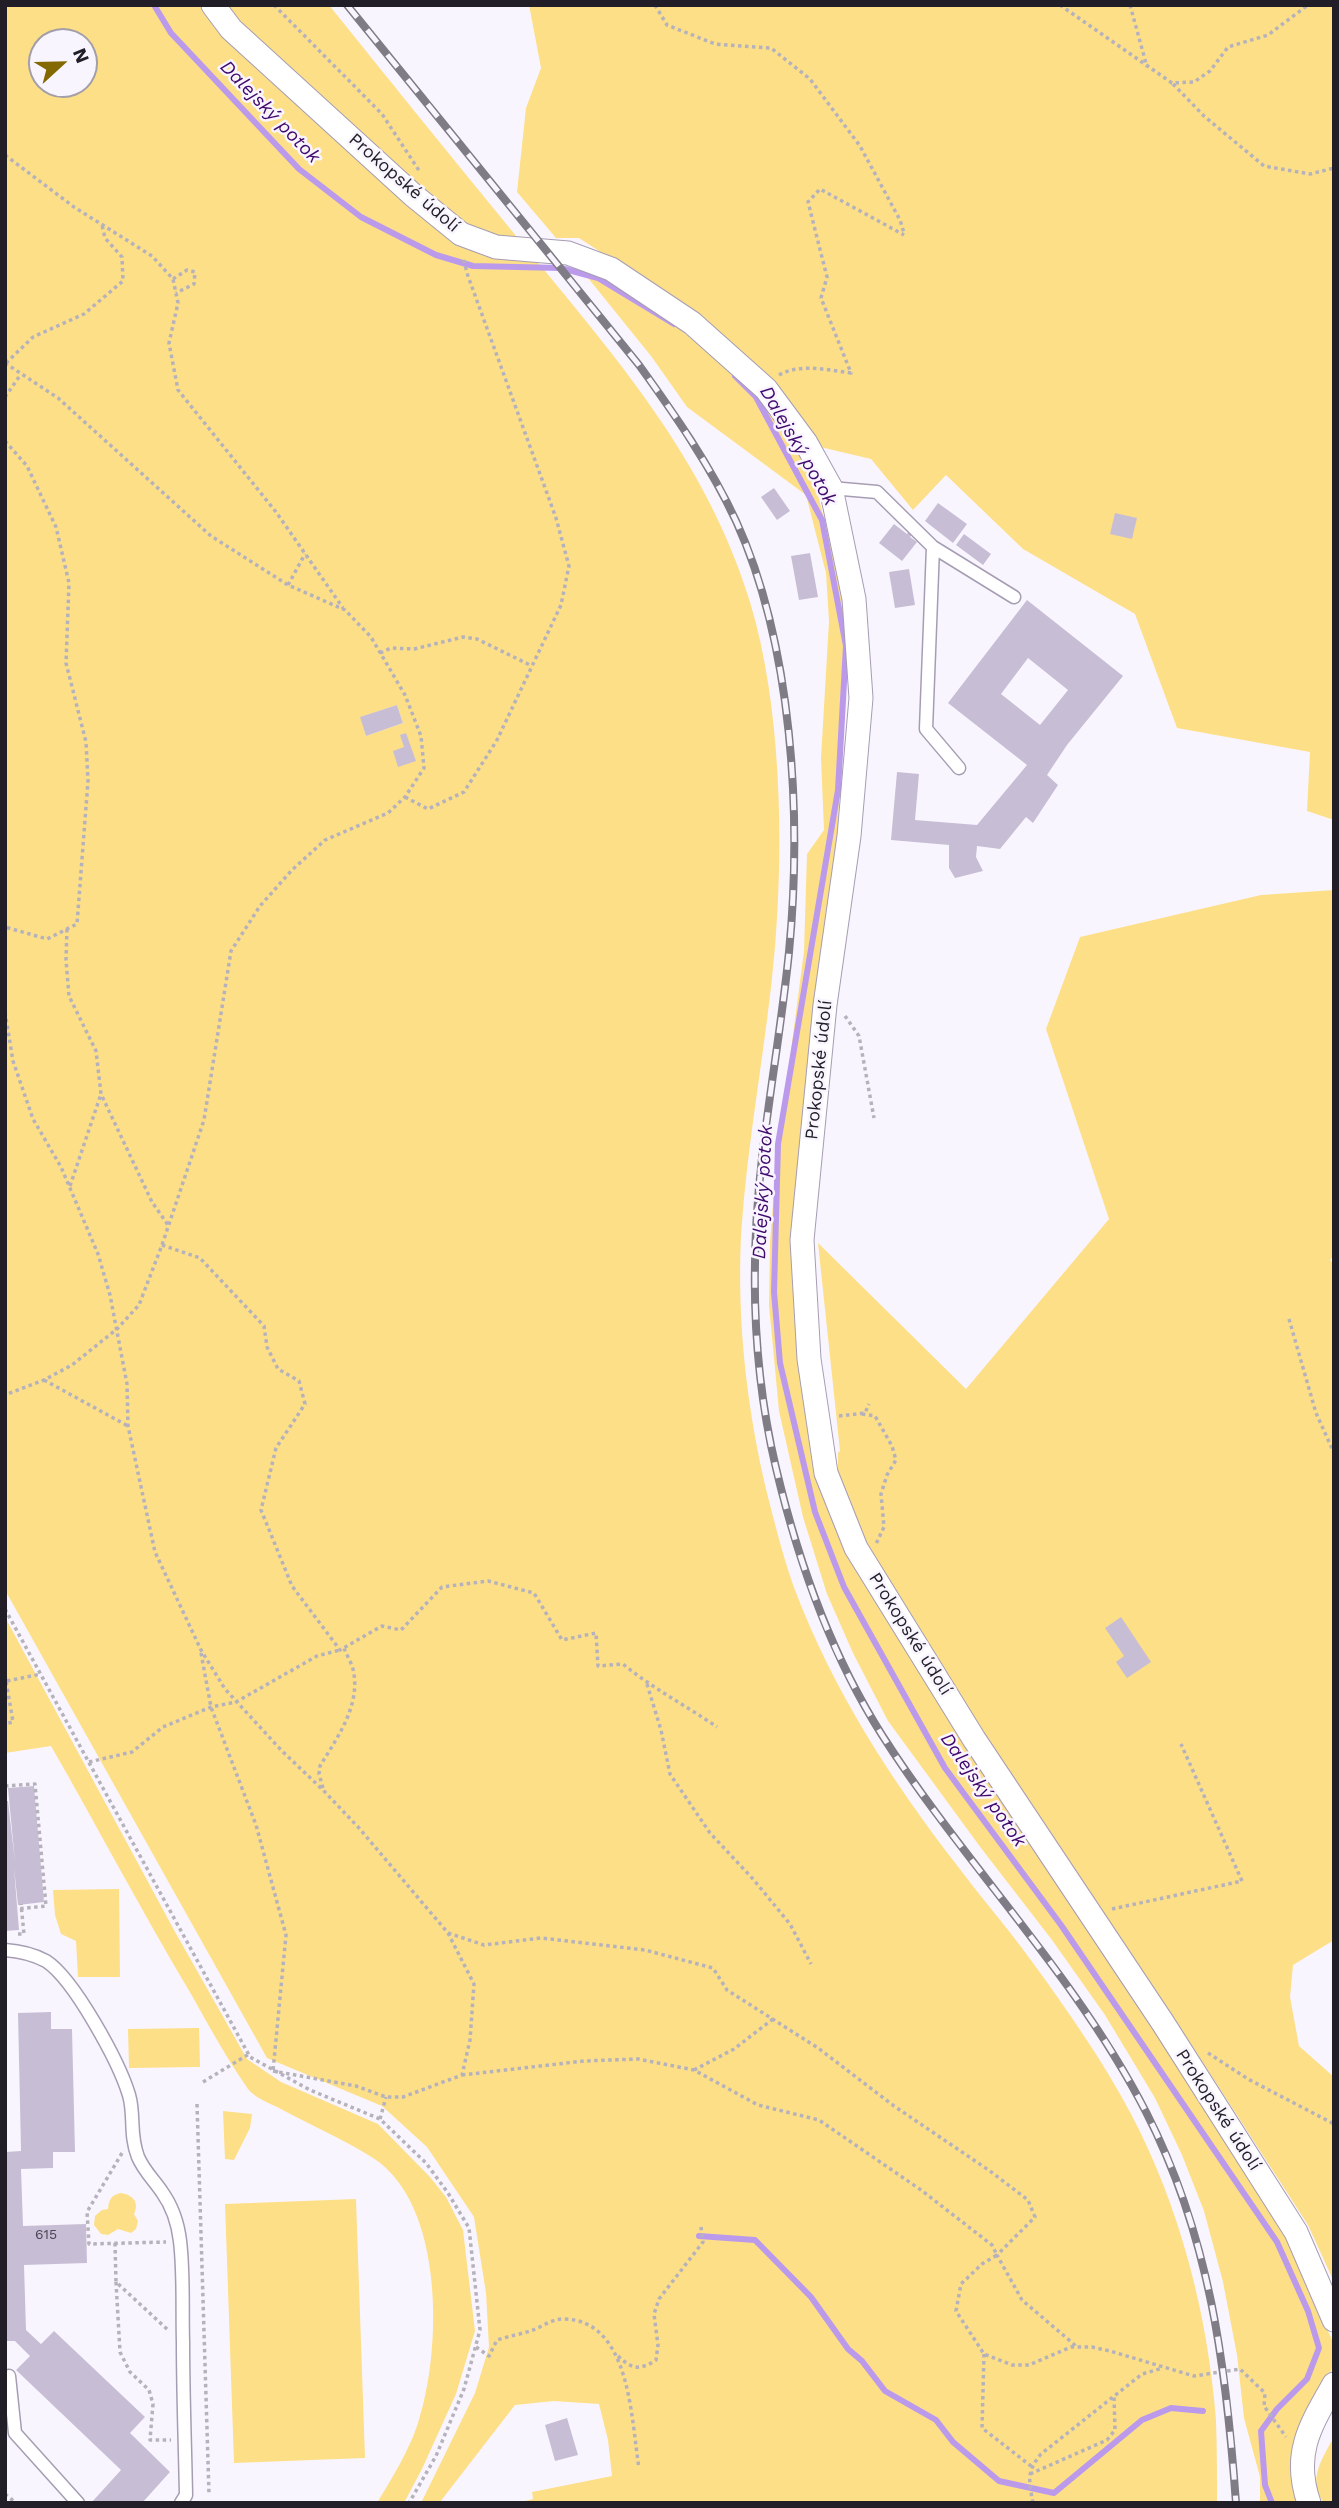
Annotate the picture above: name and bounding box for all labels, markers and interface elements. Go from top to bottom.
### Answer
north arrow [28,28,98,98]
text: N [68,45,94,67]
water label: Dalejský potok [215,56,325,168]
street label: Prokopské údolí [344,129,464,237]
water label: Dalejský potok [755,382,841,510]
street label: Prokopské údolí [801,999,837,1141]
water label: Dalejský potok [748,1124,778,1260]
street label: Prokopské údolí [864,1569,956,1699]
water label: Dalejský potok [935,1728,1031,1852]
street label: Prokopské údolí [1171,2045,1265,2175]
house number: 615 [35,2227,57,2243]

